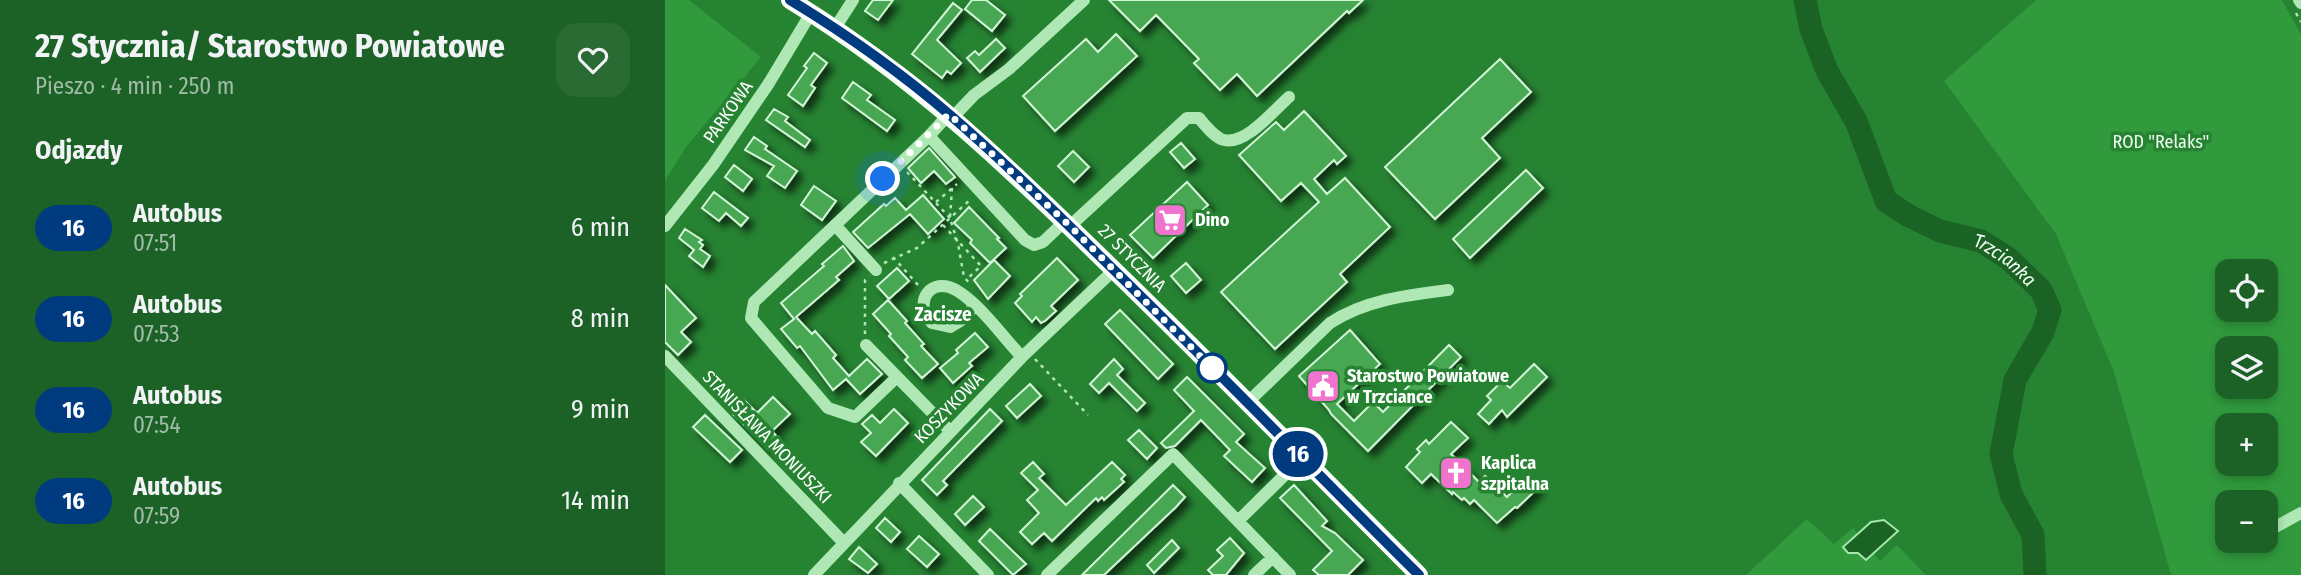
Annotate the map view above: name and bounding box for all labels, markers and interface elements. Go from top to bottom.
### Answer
button: heart [556,23,630,97]
text: 27 Stycznia/ Starostwo Powiatowe [35,26,505,66]
text: Pieszo · 4 min · 250 m [35,72,234,100]
street label: PARKOWA [699,76,758,147]
park label: ROD "Relaks" [2113,131,2209,153]
text: Odjazdy [35,135,122,166]
your location [865,161,900,196]
text: Autobus [133,198,222,229]
supermarket icon: Dino [1151,201,1189,239]
place label: Dino [1195,209,1230,231]
text: 6 min [571,212,630,243]
text: 16 [62,214,85,242]
street label: 27 STYCZNIA [1093,219,1171,297]
text: 07:51 [133,229,177,257]
water label: Trzcianka [1971,229,2041,291]
map controls [2215,259,2278,553]
button: locate [2215,259,2278,322]
text: Autobus [133,289,222,320]
text: 8 min [571,303,630,334]
district label: Zacisze [914,303,972,326]
text: 16 [62,305,85,333]
text: 07:53 [133,320,180,348]
button: layers [2215,336,2278,399]
unlabelled marker [1197,353,1227,383]
place label: Starostwo Powiatowe w Trzciance [1347,365,1509,408]
street label: STANISŁAWA MONIUSZKI [698,366,836,508]
public building icon: Starostwo Powiatowe w Trzciance [1304,367,1342,405]
street label: KOSZYKOWA [910,368,989,448]
text: Autobus [133,380,222,411]
text: 9 min [571,394,630,425]
text: 16 [62,396,85,424]
text: 07:54 [133,411,181,439]
button: + [2215,413,2278,476]
line badge: 16 [1267,431,1329,477]
text: 16 [1287,440,1309,468]
place label: Kaplica szpitalna [1481,452,1549,495]
church icon: Kaplica szpitalna [1437,454,1475,492]
text: Autobus [133,471,222,502]
text: 14 min [561,485,630,516]
text: 16 [62,487,85,515]
button: − [2215,490,2278,553]
text: 07:59 [133,502,180,530]

